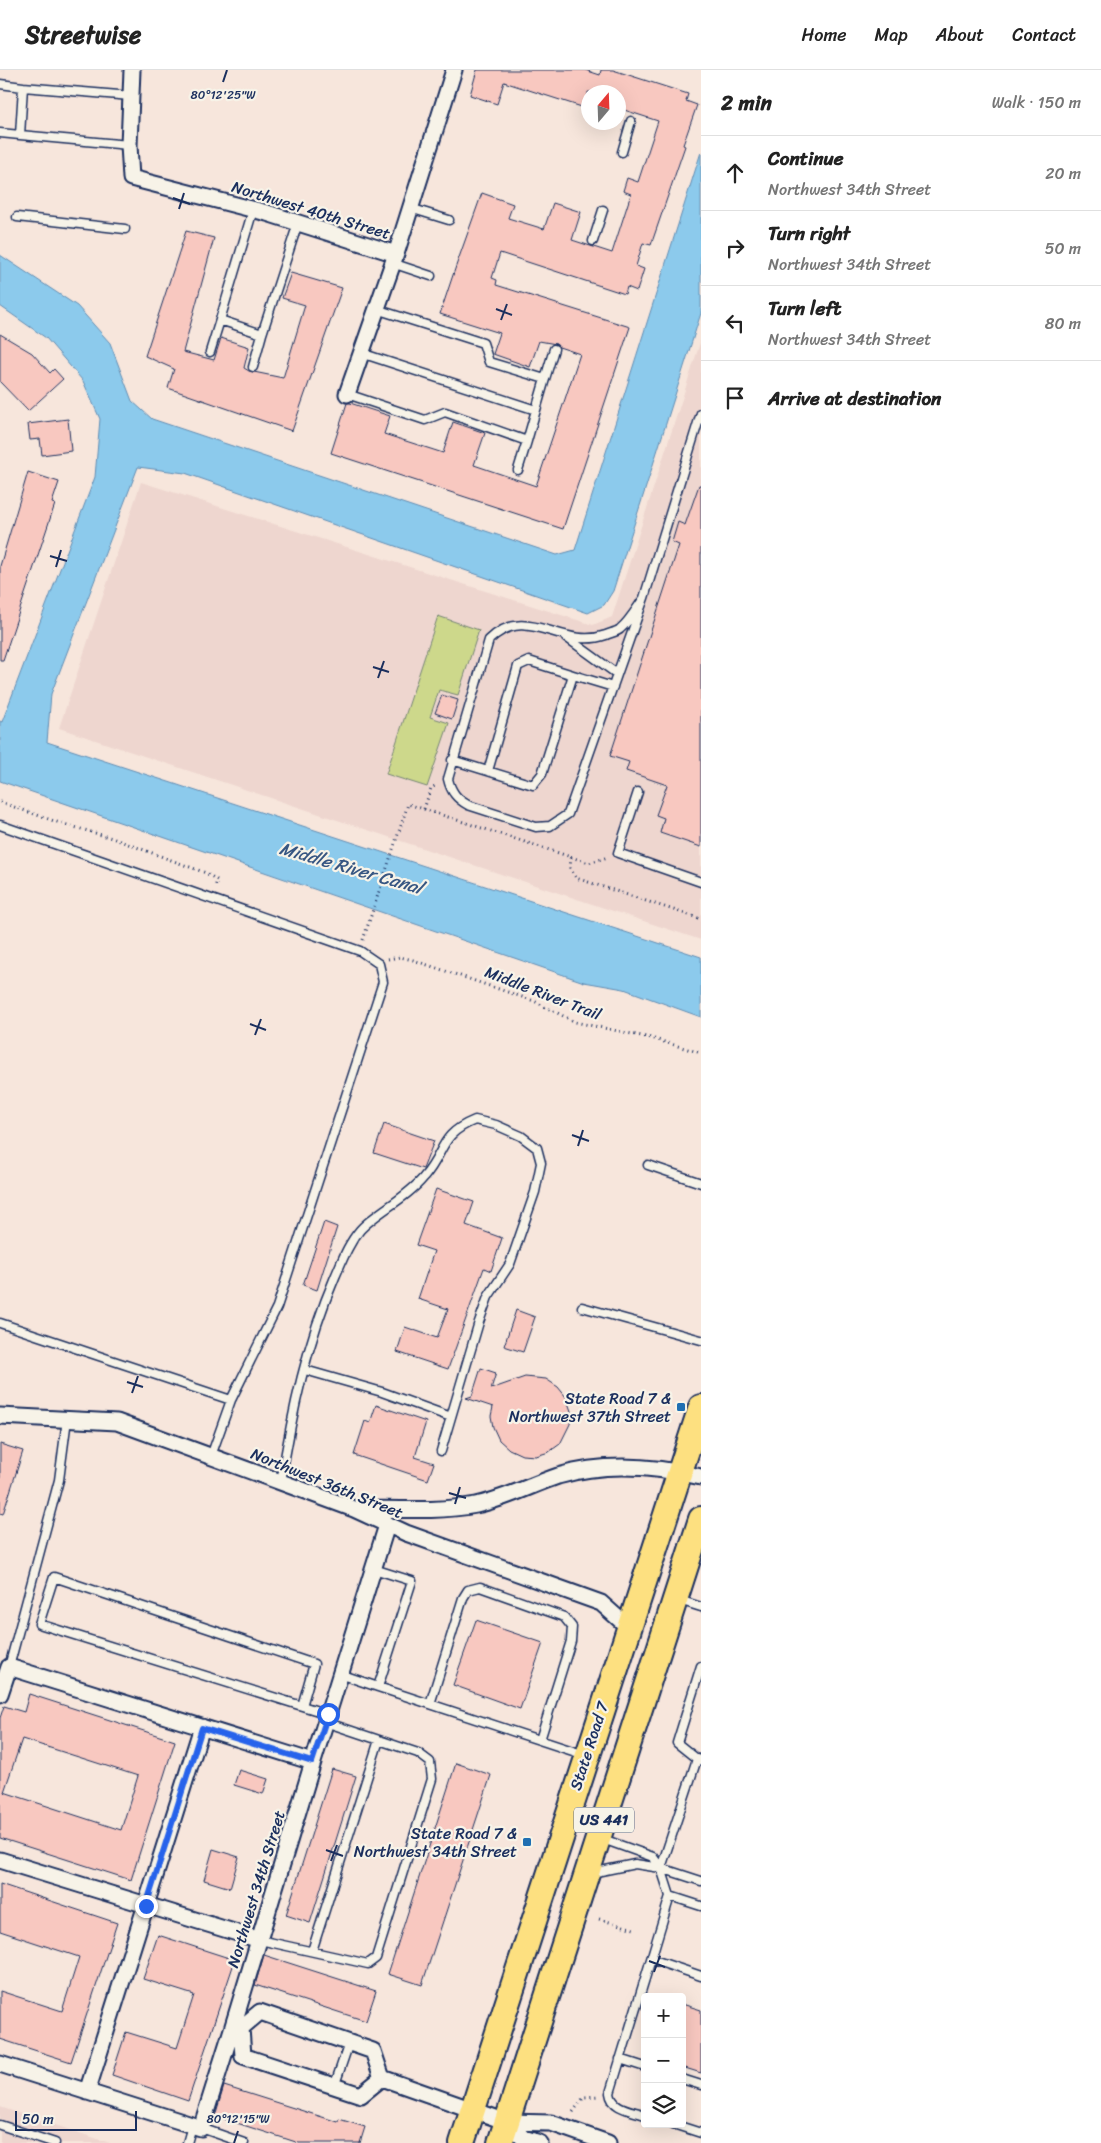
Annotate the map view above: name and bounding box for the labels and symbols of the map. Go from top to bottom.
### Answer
text: 80°12'25"W [191,84,256,106]
north arrow [581,85,626,130]
street label: Northwest 40th Street [228,172,394,248]
water label: Middle River Canal [276,832,430,905]
street label: Middle River Trail [480,957,606,1029]
place label: State Road 7 & Northwest 37th Street [509,1384,671,1431]
marker: State Road 7 & Northwest 37th Street [675,1401,687,1413]
street label: Northwest 36th Street [246,1439,408,1527]
street label: State Road 7 [561,1697,617,1794]
route start [317,1703,340,1726]
street label: Northwest 34th Street [218,1807,294,1971]
road number: US 441 [574,1808,634,1832]
place label: State Road 7 & Northwest 34th Street [354,1819,517,1866]
marker: State Road 7 & Northwest 34th Street [521,1836,533,1848]
route end [135,1895,158,1918]
scale bar [15,2108,138,2131]
text: 80°12'15"W [206,2108,270,2130]

